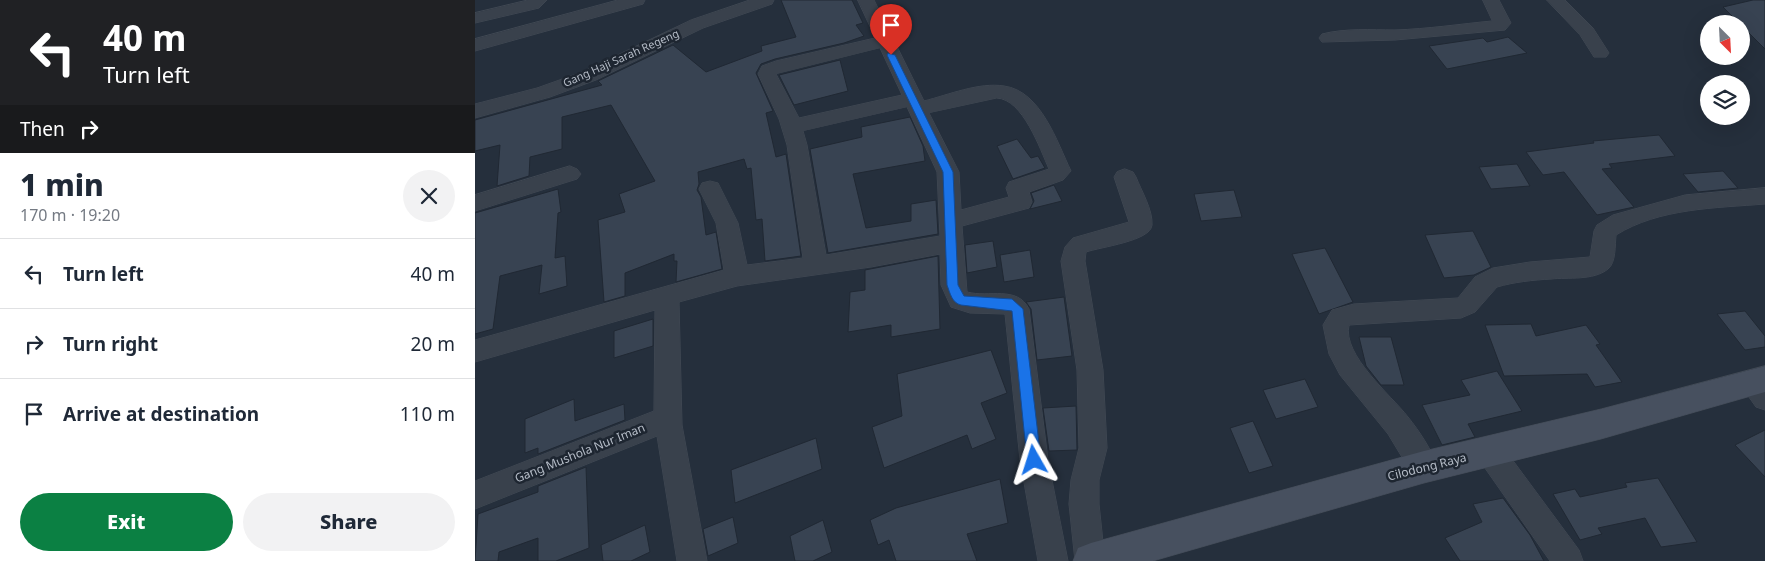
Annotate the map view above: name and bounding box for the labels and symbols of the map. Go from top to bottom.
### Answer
pin [870,4,912,55]
north arrow [1700,15,1750,65]
street label: Gang Haji Sarah Regeng [560,25,681,90]
street label: Gang Mushola Nur Iman [512,419,647,486]
position arrow [1007,433,1059,485]
street label: Cilodong Raya [1386,449,1468,485]

